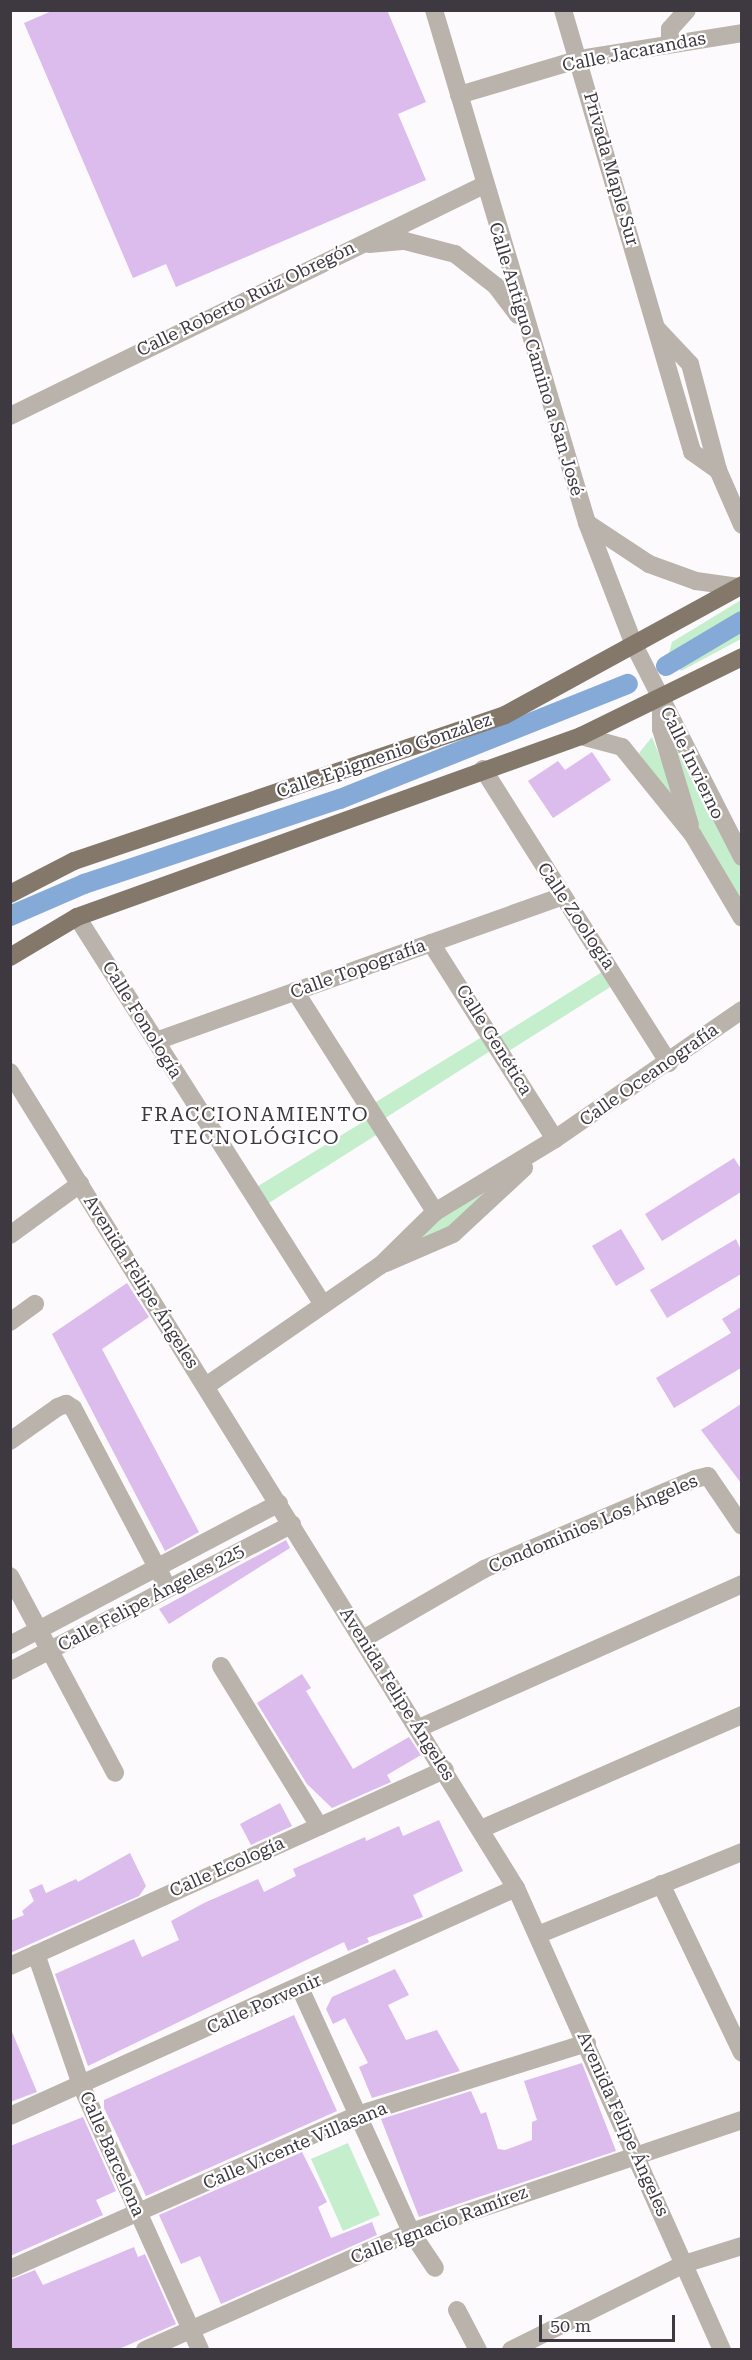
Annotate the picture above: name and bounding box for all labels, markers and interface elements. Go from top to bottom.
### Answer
street label: Calle Jacarandas [560,27,708,77]
street label: Privada Maple Sur [579,90,643,248]
street label: Calle Antiguo Camino a San José [484,220,588,498]
street label: Calle Roberto Ruiz Obregón [133,237,359,361]
street label: Calle Invierno [655,703,729,823]
street label: Calle Epigmenio González [274,709,494,803]
street label: Calle Zoología [532,859,620,973]
street label: Calle Topografía [287,934,429,1004]
street label: Calle Fonología [97,957,187,1083]
street label: Calle Genética [451,981,537,1099]
street label: Calle Oceanografía [575,1019,723,1131]
district label: FRACCIONAMIENTO TECNOLÓGICO [141,1102,369,1149]
street label: Avenida Felipe Ángeles [79,1191,203,1373]
street label: Condominios Los Ángeles [485,1470,701,1578]
street label: Calle Felipe Ángeles 225 [54,1540,248,1656]
street label: Avenida Felipe Ángeles [335,1603,459,1785]
street label: Calle Ecología [166,1832,288,1902]
street label: Calle Porvenir [203,1969,325,2039]
street label: Avenida Felipe Ángeles [572,2028,674,2220]
street label: Calle Barcelona [75,2088,149,2220]
street label: Calle Vicente Villasana [200,2097,390,2195]
street label: Calle Ignacio Ramírez [348,2181,530,2269]
scale bar [542,2303,678,2341]
text: 50 m [550,2315,591,2336]

